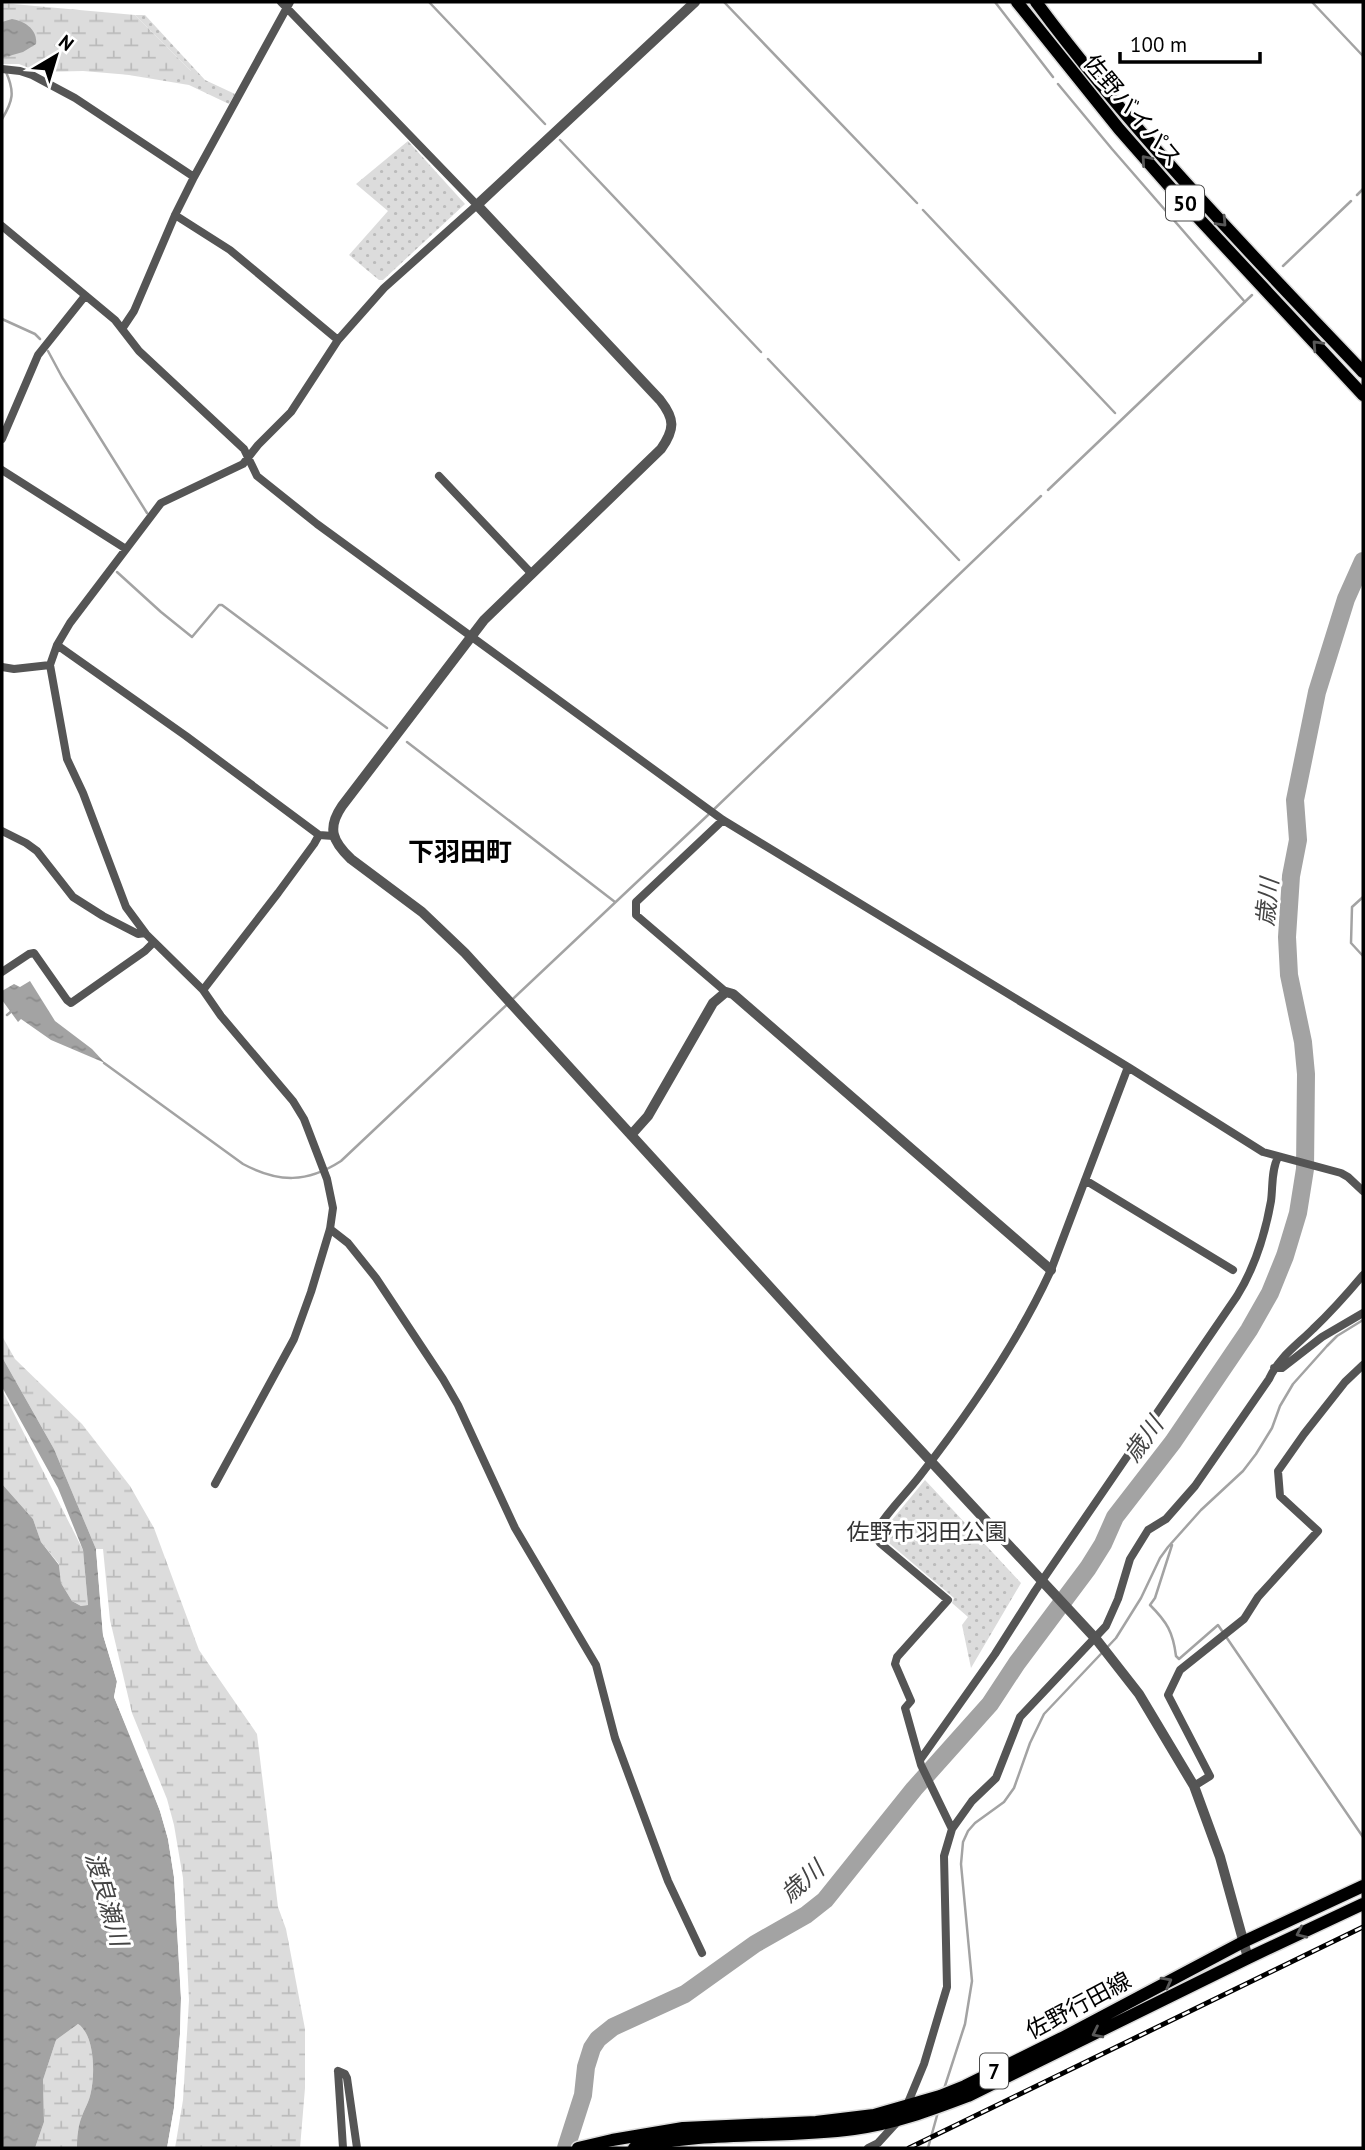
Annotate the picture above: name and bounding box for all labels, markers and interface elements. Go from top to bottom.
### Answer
north arrow [21,21,91,91]
scale bar [1120,21,1260,65]
text: N [54,29,79,56]
text: 100 m [1130,31,1187,58]
street label: 佐野バイパス [1078,48,1188,172]
one-way arrow [1142,155,1154,168]
road number: 50 [1166,186,1204,220]
one-way arrow [1214,214,1226,227]
one-way arrow [1312,340,1325,353]
district label: 下羽田町 [408,835,512,868]
water label: 歳川 [1249,874,1285,927]
water label: 歳川 [1116,1408,1171,1468]
park label: 佐野市羽田公園 [847,1517,1008,1546]
water label: 渡良瀬川 [79,1849,136,1952]
water label: 歳川 [774,1852,833,1908]
one-way arrow [1296,1924,1309,1938]
street label: 佐野行田線 [1020,1965,1136,2045]
one-way arrow [1160,1977,1172,1990]
one-way arrow [1092,2025,1104,2039]
road number: 7 [980,2054,1008,2088]

